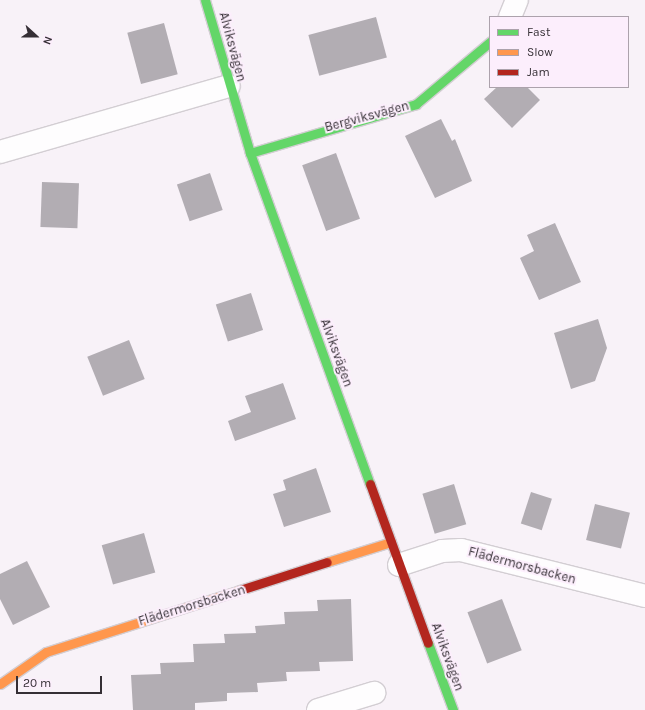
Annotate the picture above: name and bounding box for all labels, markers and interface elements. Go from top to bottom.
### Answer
street label: Alviksvägen [215,11,249,83]
north arrow [16,16,56,56]
legend [489,16,629,88]
text: Fast [527,25,550,39]
text: N [40,34,55,46]
text: Slow [527,45,553,59]
text: Jam [527,65,550,79]
street label: Bergviksvägen [323,98,411,136]
street label: Alviksvägen [316,317,356,389]
street label: Flädermorsbacken [466,544,578,588]
street label: Flädermorsbacken [137,582,247,630]
street label: Alviksvägen [427,621,467,693]
scale bar [18,668,104,694]
text: 20 m [23,676,51,690]

